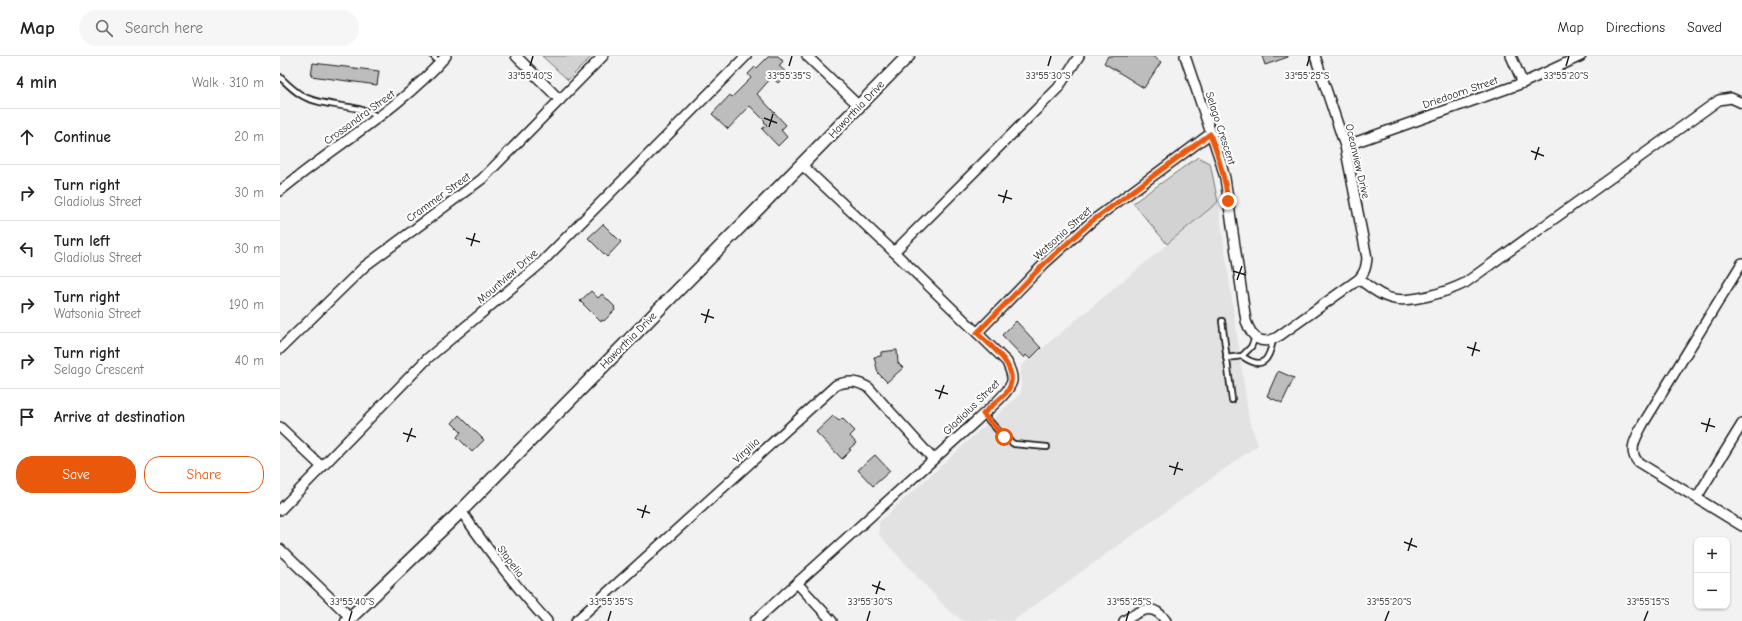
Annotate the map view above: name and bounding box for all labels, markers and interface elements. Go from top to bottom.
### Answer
search box [79,10,359,46]
text: Map [20,17,55,39]
icon: search [93,17,115,39]
text: Search here [125,19,203,37]
text: Map [1557,19,1584,36]
text: Directions [1606,19,1665,36]
text: Saved [1687,19,1722,36]
text: 33°55'40"S [508,70,553,82]
text: 33°55'35"S [767,70,812,82]
text: 33°55'30"S [1026,70,1071,82]
text: 33°55'25"S [1285,70,1330,82]
text: 33°55'20"S [1544,70,1589,82]
text: 4 min [16,73,57,92]
street label: Driedoorn Street [1421,73,1500,111]
text: Walk · 310 m [192,75,264,90]
street label: Haworthia Drive [826,78,887,141]
street label: Crossandra Street [321,87,398,147]
street label: Selago Crescent [1203,90,1239,167]
street label: Oceanview Drive [1343,123,1373,200]
icon: ahead [16,126,38,148]
text: Continue [54,128,111,146]
text: 20 m [234,129,264,144]
street label: Crammer Street [404,169,473,225]
text: Turn right [54,176,120,194]
icon: right [16,182,38,204]
text: 30 m [234,185,264,200]
route end [1219,192,1237,210]
text: Gladiolus Street [54,194,141,209]
street label: Watsonia Street [1031,203,1095,263]
text: Turn left [54,232,110,250]
icon: left [16,238,38,260]
text: 30 m [234,241,264,256]
street label: Mountview Drive [474,246,541,306]
text: Gladiolus Street [54,250,141,265]
text: Turn right [54,288,120,306]
icon: right [16,294,38,316]
text: 190 m [229,297,264,312]
text: Watsonia Street [54,306,141,321]
street label: Haworthia Drive [597,309,660,371]
text: Turn right [54,344,120,362]
icon: right [16,350,38,372]
text: 40 m [235,353,264,368]
text: Selago Crescent [54,362,144,377]
street label: Gladiolus Street [940,376,1003,438]
icon: arrive [16,406,38,428]
text: Arrive at destination [54,408,185,426]
route start [995,428,1013,446]
street label: Virgilia [730,435,762,466]
button: Save [16,456,136,493]
button: Share [144,456,264,493]
map controls [1694,537,1730,609]
button: + [1694,537,1730,573]
street label: Stapelia [494,543,527,580]
button: − [1694,573,1730,609]
text: 33°55'40"S [330,596,375,608]
text: 33°55'35"S [589,596,634,608]
text: 33°55'30"S [848,596,893,608]
text: 33°55'25"S [1107,596,1152,608]
text: 33°55'20"S [1367,596,1412,608]
text: 33°55'15"S [1626,596,1670,608]

